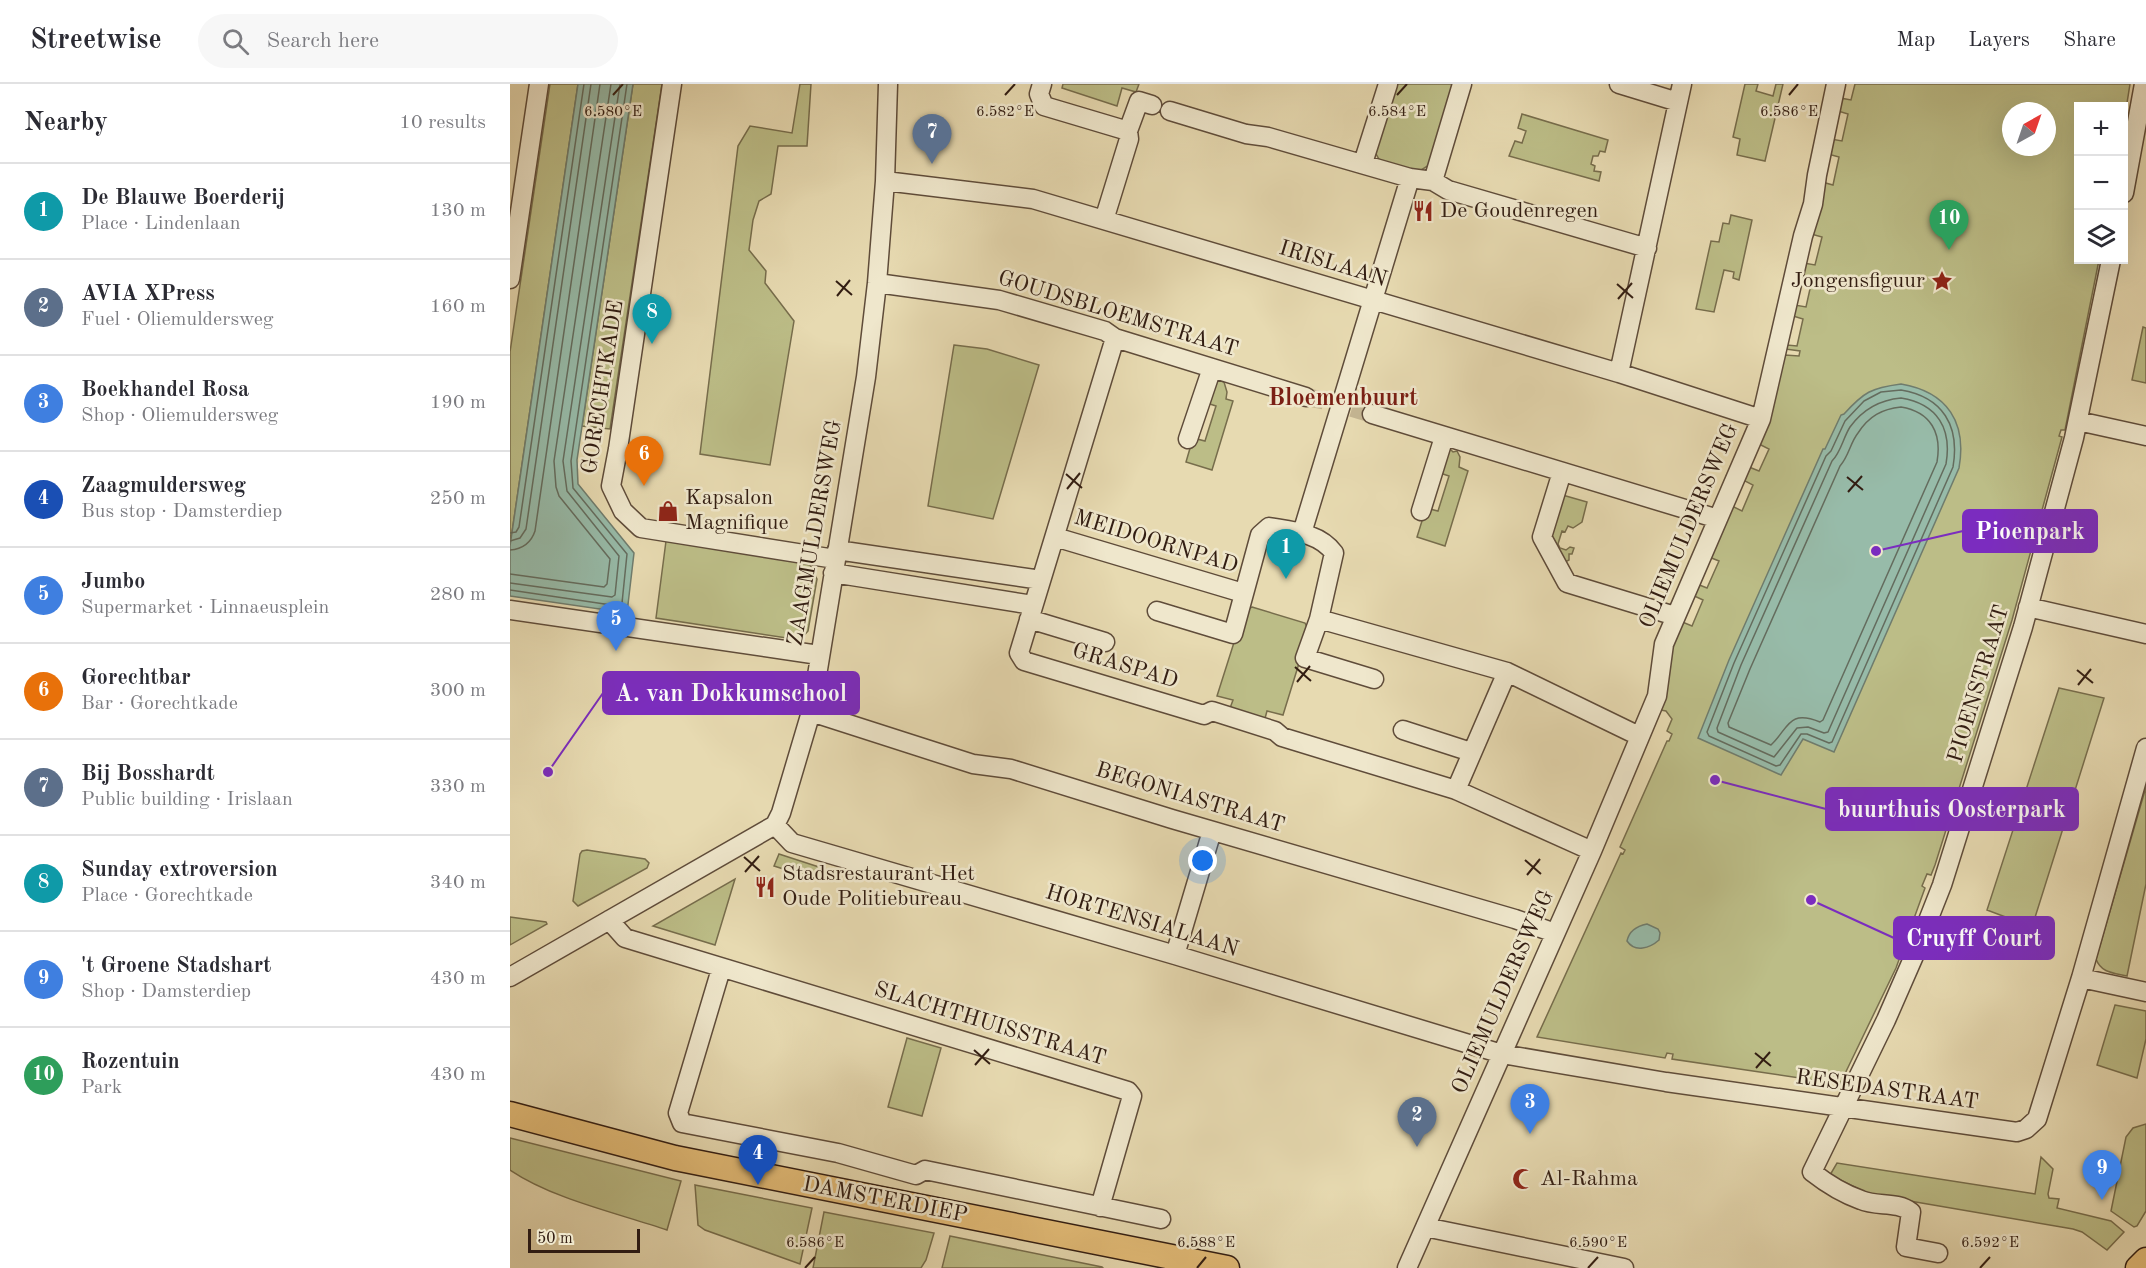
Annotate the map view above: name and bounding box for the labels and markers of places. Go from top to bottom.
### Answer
pin: 7 [912,115,952,164]
restaurant icon: De Goudenregen [1411,199,1435,223]
place label: De Goudenregen [1440,200,1599,222]
pin: 10 [1930,200,1968,250]
place icon: Jongensfiguur [1930,269,1954,293]
place label: Jongensfiguur [1791,270,1925,292]
pin: 8 [632,294,672,344]
pin: 6 [624,436,664,486]
place label: Kapsalon Magnifique [685,487,789,534]
shop icon: Kapsalon Magnifique [656,499,680,523]
callout: Pioenpark [1963,510,2097,552]
pin: 1 [1266,530,1306,579]
pin: 5 [596,602,636,651]
callout: A. van Dokkumschool [603,672,859,714]
callout: buurthuis Oosterpark [1826,788,2078,830]
place label: Stadsrestaurant Het Oude Politiebureau [782,863,975,910]
restaurant icon: Stadsrestaurant Het Oude Politiebureau [753,875,777,899]
callout: Cruyff Court [1894,917,2054,959]
pin: 3 [1510,1084,1550,1134]
pin: 2 [1398,1098,1436,1147]
pin: 4 [738,1136,778,1185]
pin: 9 [2082,1150,2122,1200]
mosque icon: Al-Rahma [1511,1167,1535,1191]
place label: Al-Rahma [1540,1168,1638,1190]

